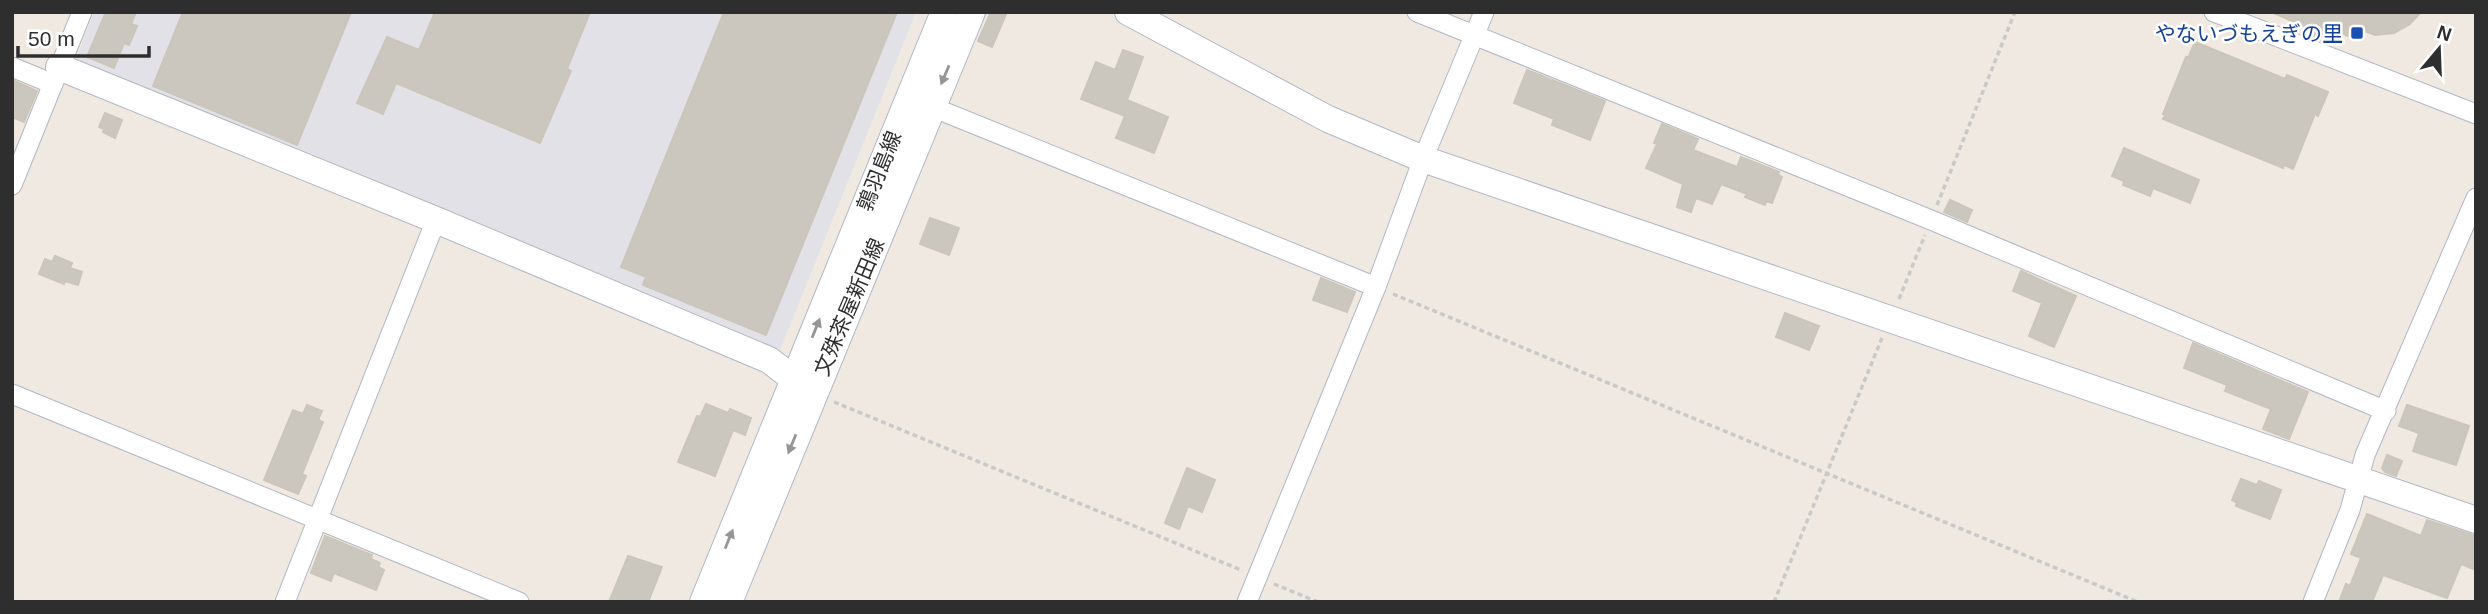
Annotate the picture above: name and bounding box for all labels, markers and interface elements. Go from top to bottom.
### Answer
scale bar [18,14,149,58]
north arrow [2404,14,2474,84]
text: N [2434,21,2454,46]
place label: やないづもえぎの里 [2155,22,2343,45]
marker: やないづもえぎの里 [2349,25,2365,41]
text: 50 m [28,27,75,50]
one-way arrow [940,65,951,86]
street label: 鶉羽島線 [853,128,905,214]
street label: 文殊茶屋新田線 [810,235,888,379]
one-way arrow [810,318,821,339]
one-way arrow [787,433,798,454]
one-way arrow [724,528,735,549]

